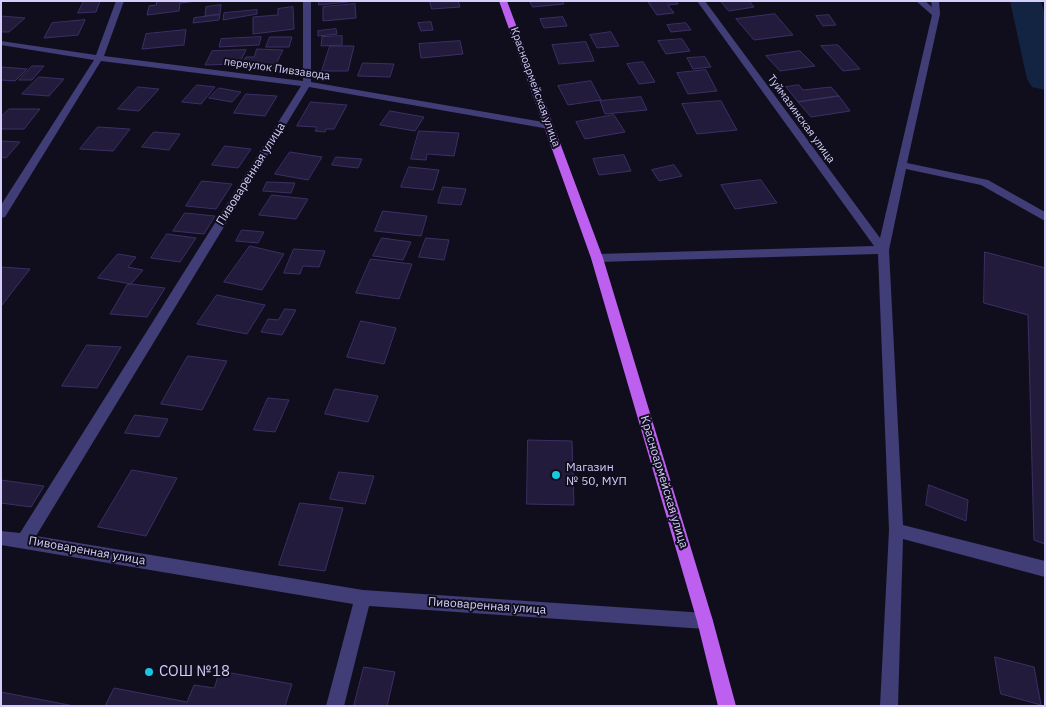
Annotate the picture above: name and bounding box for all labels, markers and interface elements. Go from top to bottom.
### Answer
street label: Красноармейская улица [507,25,563,149]
street label: переулок Пивзавода [223,55,331,83]
street label: Туймазинская улица [764,72,838,166]
street label: Пивоваренная улица [214,120,288,228]
street label: Красноармейская улица [637,414,691,550]
place label: Магазин № 50, МУП [566,461,627,489]
marker: Магазин № 50, МУП [550,469,562,481]
street label: Пивоваренная улица [27,534,147,568]
street label: Пивоваренная улица [427,595,547,617]
place label: СОШ №18 [159,663,230,681]
marker: СОШ №18 [143,666,155,678]

